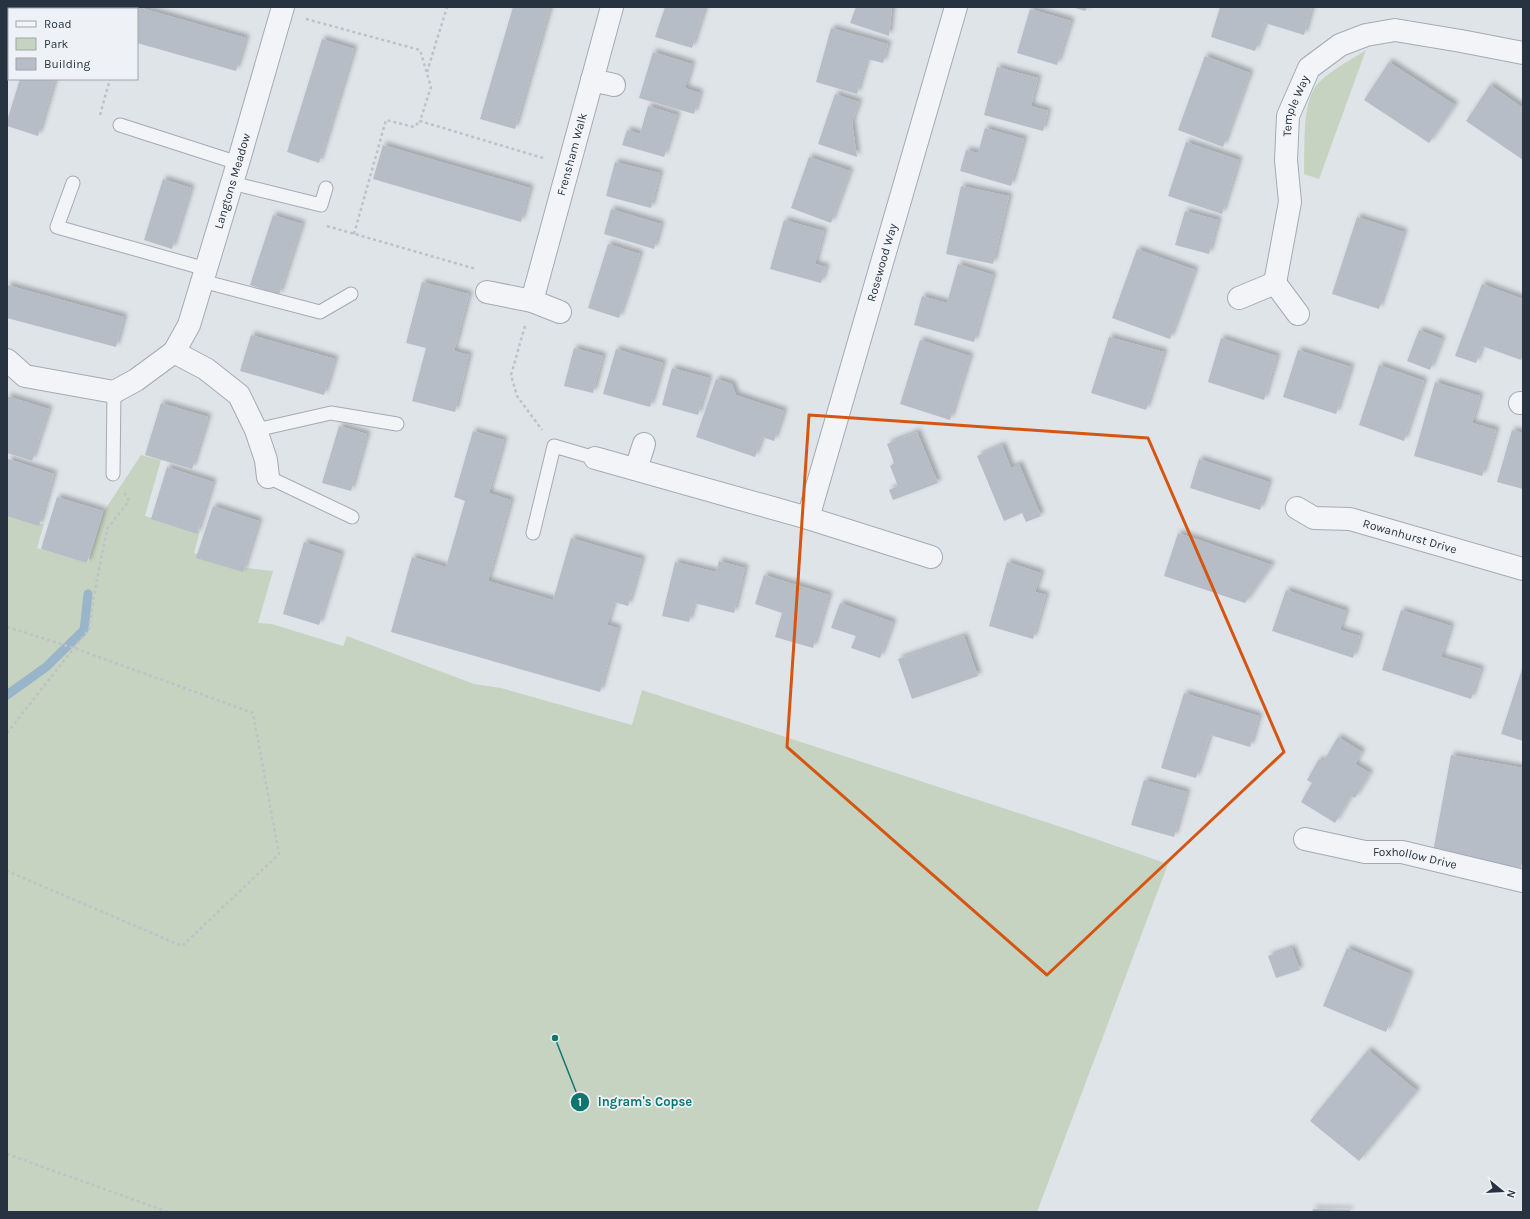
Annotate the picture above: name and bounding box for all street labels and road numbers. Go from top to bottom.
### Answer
street label: Temple Way [1280,72,1312,137]
street label: Frensham Walk [554,111,590,197]
street label: Langtons Meadow [211,131,253,231]
street label: Rosewood Way [864,221,900,303]
street label: Rowanhurst Drive [1361,516,1458,556]
street label: Foxhollow Drive [1373,844,1458,872]

